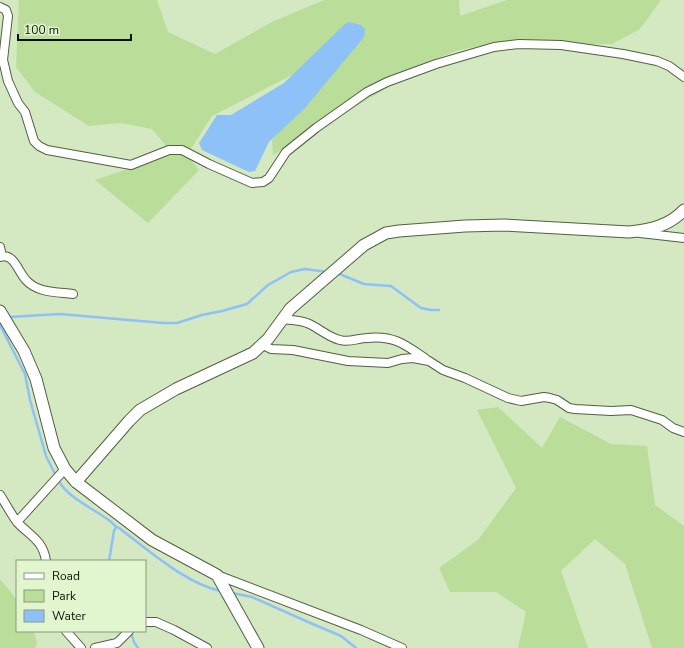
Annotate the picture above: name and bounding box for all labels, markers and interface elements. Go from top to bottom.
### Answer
scale bar [18,16,131,42]
text: 100 m [24,22,59,38]
legend [16,560,146,632]
text: Road [52,568,80,584]
text: Park [52,588,77,604]
text: Water [52,608,86,624]

